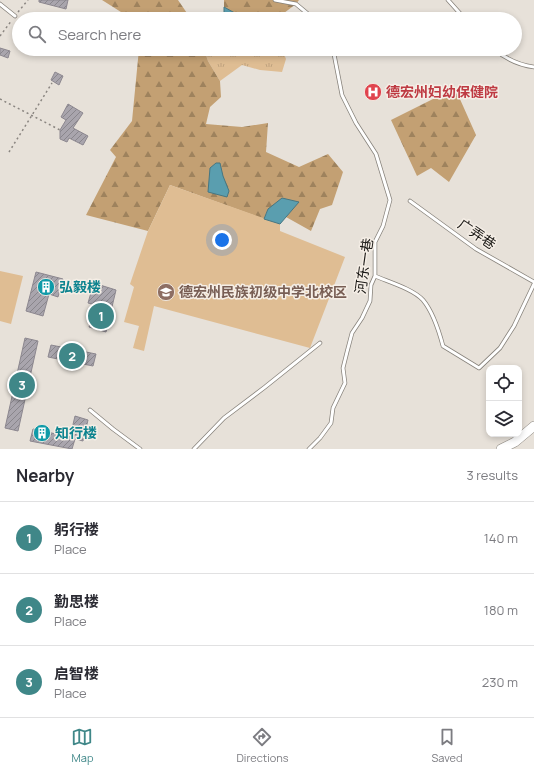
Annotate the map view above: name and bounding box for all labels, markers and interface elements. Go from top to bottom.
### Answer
search box [12,12,522,56]
icon: search [26,23,48,45]
text: Search here [58,24,141,45]
hospital icon: 德宏州妇幼保健院 [363,82,383,102]
place label: 德宏州妇幼保健院 [386,82,498,101]
street label: 广弄巷 [455,214,500,253]
your location [212,230,232,250]
street label: 河东一巷 [350,237,377,295]
building icon: 弘毅楼 [36,277,56,297]
place label: 弘毅楼 [59,277,101,296]
school or university icon: 德宏州民族初级中学北校区 [156,282,176,302]
place label: 德宏州民族初级中学北校区 [179,282,347,301]
pin: 1 [88,301,114,331]
pin: 2 [59,341,85,371]
map controls [486,365,522,437]
button: locate [486,365,522,401]
pin: 3 [9,370,35,400]
button: layers [486,401,522,437]
building icon: 知行楼 [32,423,52,443]
place label: 知行楼 [55,423,97,442]
text: Nearby [16,464,74,487]
text: 3 results [466,466,518,484]
text: 躬行楼 [54,519,99,540]
text: 1 [26,529,32,547]
text: 140 m [484,529,518,547]
text: Place [54,540,87,558]
text: 勤思楼 [54,591,99,612]
text: 2 [25,601,33,619]
text: 180 m [484,601,518,619]
text: Place [54,612,87,630]
text: 启智楼 [54,663,99,684]
text: 3 [25,673,33,691]
text: 230 m [482,673,518,691]
text: Place [54,684,87,702]
tab: Map [71,726,93,765]
tab: Directions [236,726,289,765]
tab: Saved [432,726,463,765]

